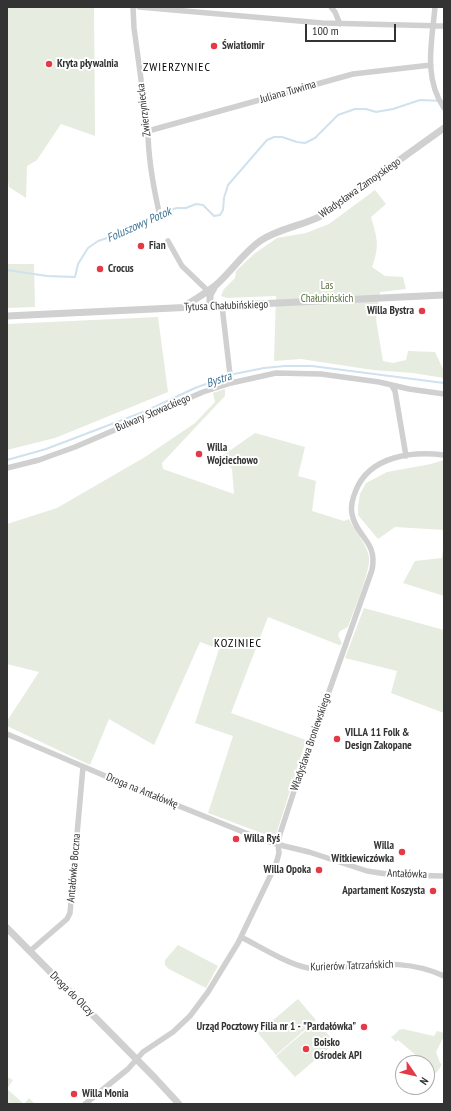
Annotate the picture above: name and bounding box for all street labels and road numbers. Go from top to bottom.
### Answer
street label: Juliana Tuwima [259,78,317,106]
street label: Zwierzyniecka [134,83,154,137]
street label: Władysława Zamoyskiego [317,155,403,221]
street label: Tytusa Chałubińskiego [184,298,268,314]
street label: Bulwary Słowackiego [113,391,193,435]
street label: Władysława Broniewskiego [288,691,334,793]
street label: Droga na Antałówkę [104,771,180,811]
street label: Antałówka Boczna [64,833,84,903]
street label: Antałówka [387,867,427,881]
street label: Kurierów Tatrzańskich [310,958,394,974]
street label: Droga do Olczy [47,969,97,1019]

